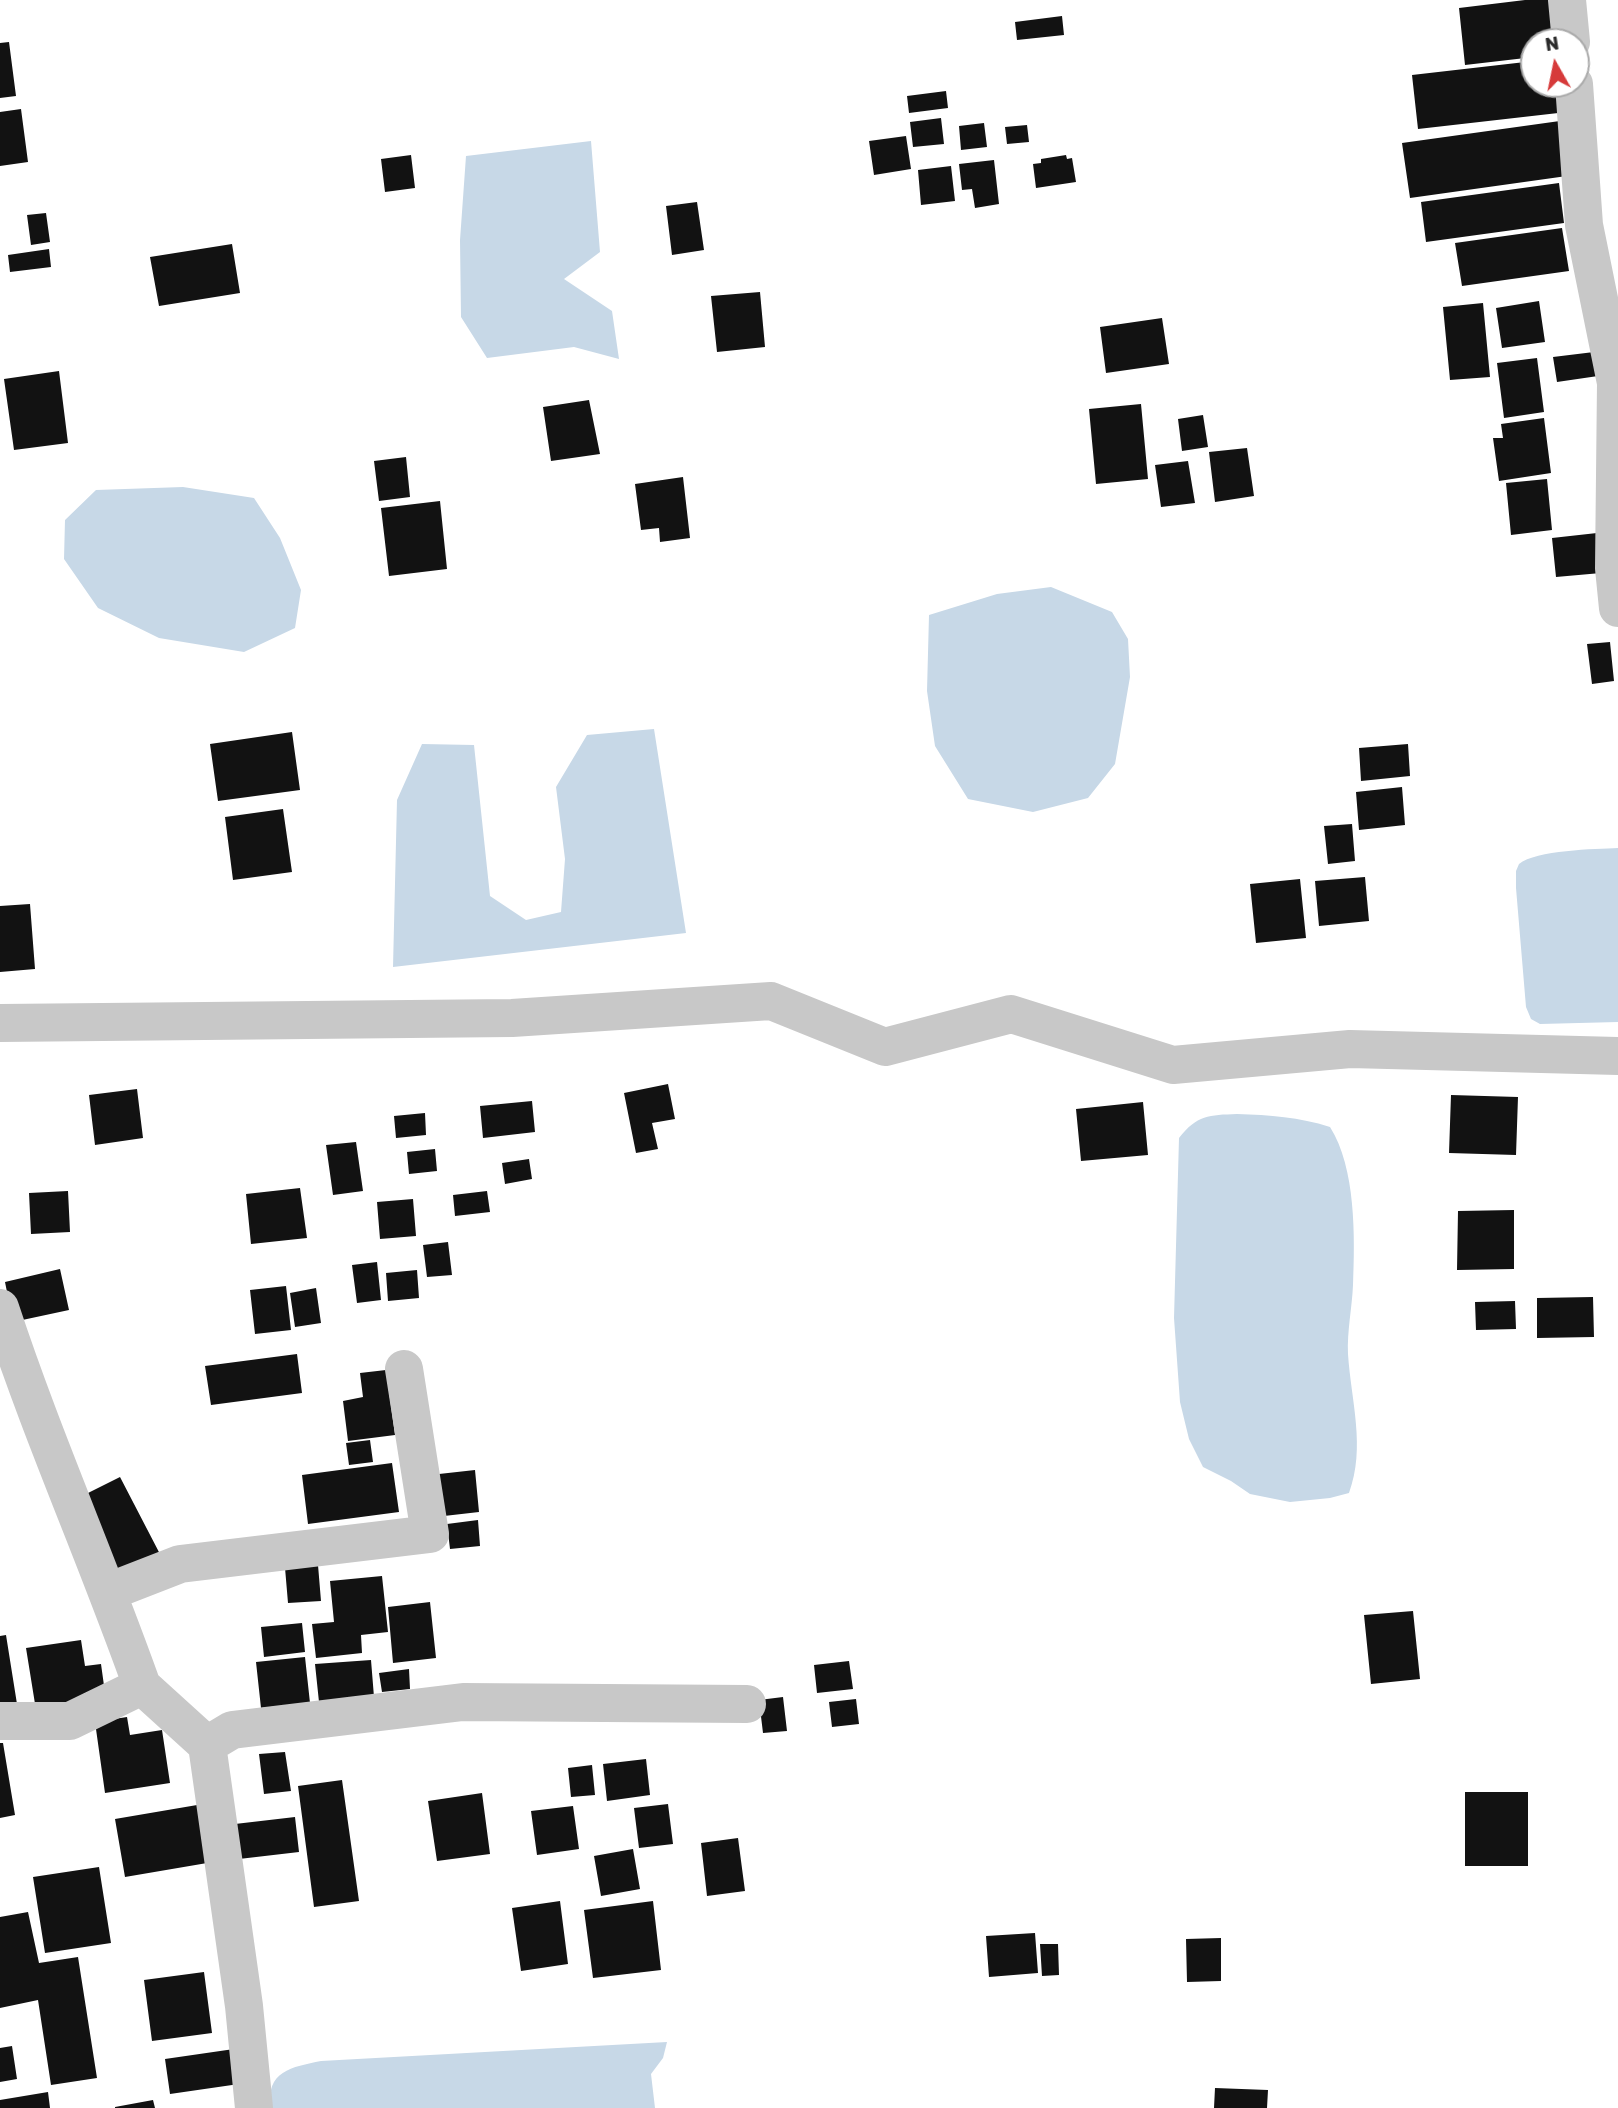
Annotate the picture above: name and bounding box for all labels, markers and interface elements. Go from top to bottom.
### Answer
north arrow [1520,28,1590,98]
text: N [1543,31,1560,56]

